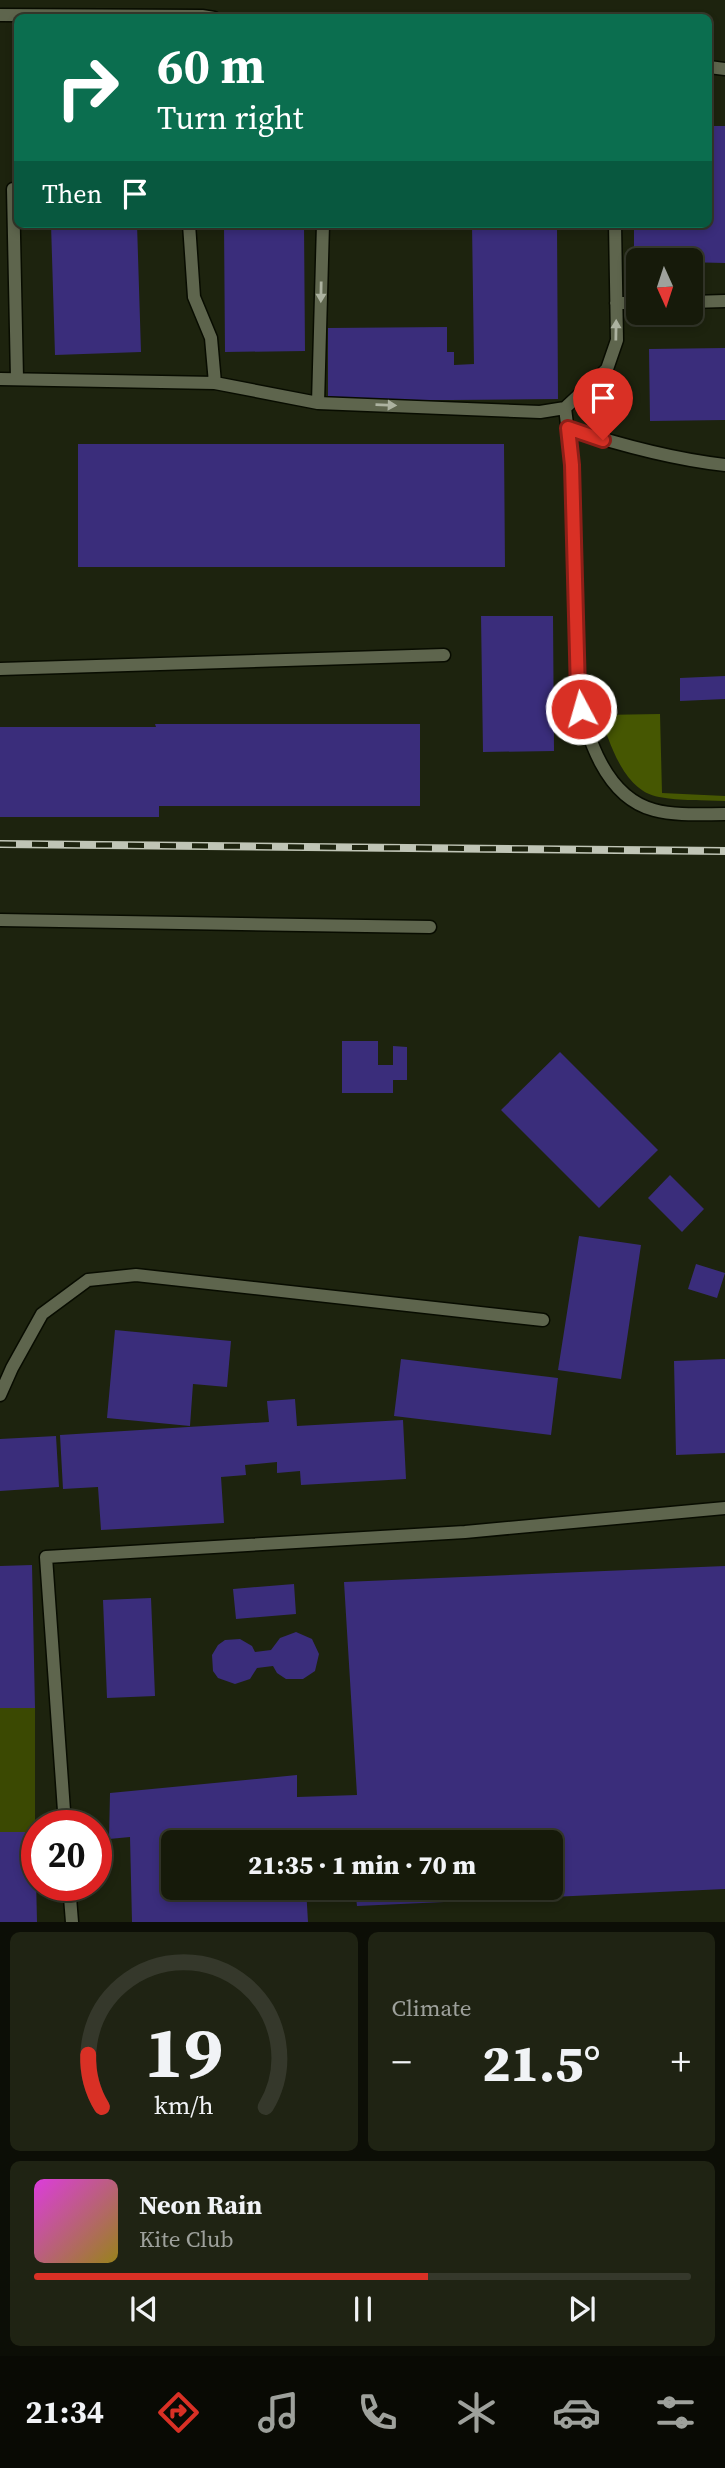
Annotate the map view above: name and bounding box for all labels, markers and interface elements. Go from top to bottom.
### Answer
text: 60 m [157,32,265,99]
icon: right [42,42,133,133]
text: Turn right [157,96,303,140]
icon: arrive [116,175,154,213]
text: Then [42,176,102,212]
north arrow [626,248,704,326]
map controls [626,248,703,325]
one-way arrow [315,281,327,303]
one-way arrow [611,319,622,341]
pin [573,368,633,440]
icon: arrive [584,379,622,417]
one-way arrow [376,400,398,411]
position arrow [544,672,618,746]
speed limit sign: 20 [21,1810,112,1901]
text: 21:35 · 1 min · 70 m [248,1847,476,1883]
text: Climate [392,1992,471,2024]
text: 19 [144,2003,223,2102]
text: 21.5° [482,2027,601,2098]
text: − [392,2036,412,2088]
text: + [671,2036,691,2088]
text: km/h [154,2088,214,2122]
text: Neon Rain [139,2187,262,2223]
text: Kite Club [139,2223,234,2255]
icon: previous [125,2290,163,2328]
icon: pause [344,2290,382,2328]
icon: next [563,2290,601,2328]
icon: directions [154,2388,203,2437]
icon: music [254,2388,303,2437]
icon: phone [353,2388,402,2437]
icon: climate [452,2388,501,2437]
icon: car [552,2388,601,2437]
icon: filters [651,2388,700,2437]
text: 21:34 [25,2390,104,2434]

